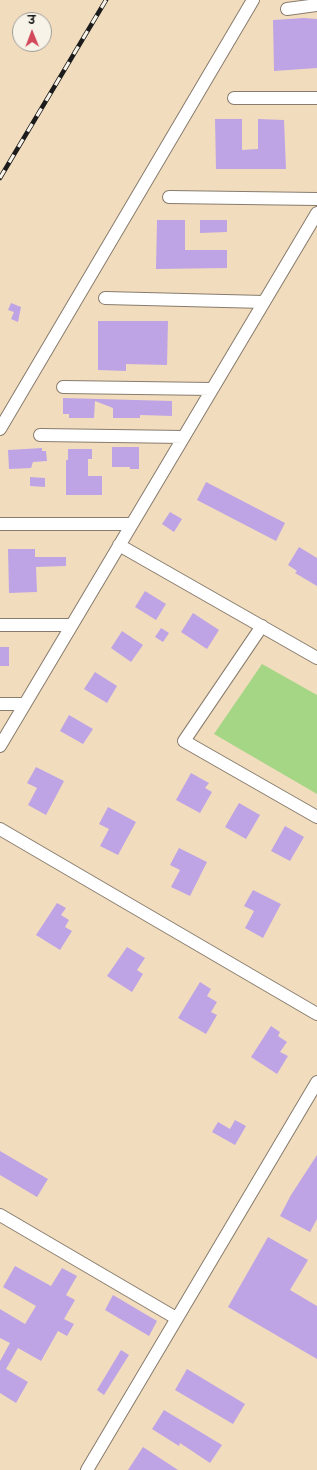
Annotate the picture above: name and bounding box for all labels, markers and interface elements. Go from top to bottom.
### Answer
text: उ [28,11,36,30]
north arrow [12,12,52,52]

